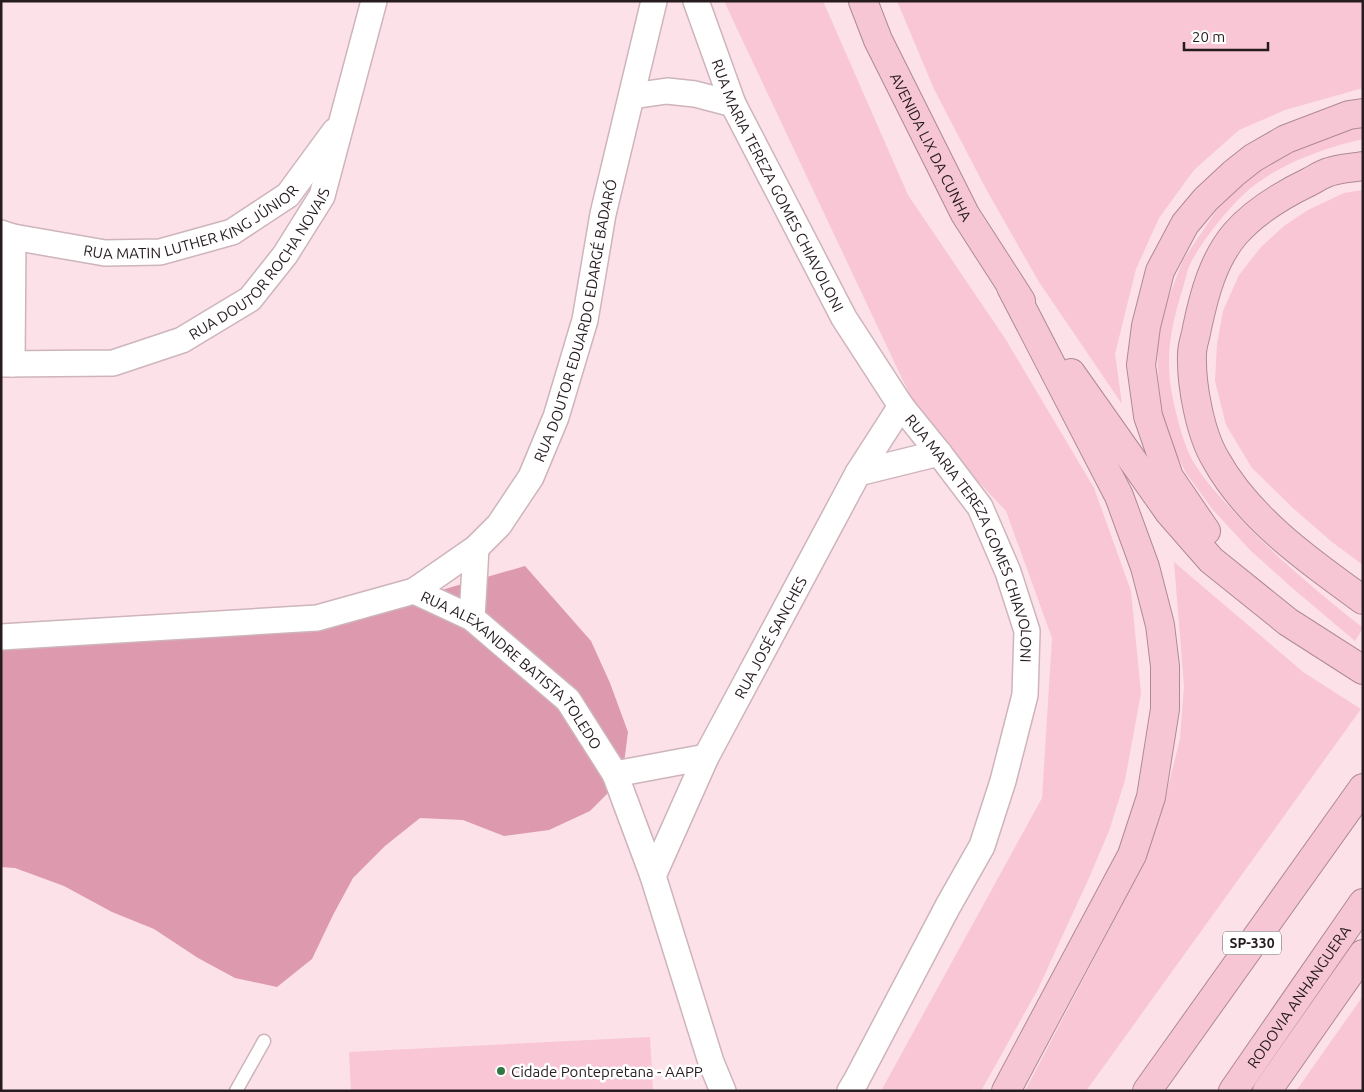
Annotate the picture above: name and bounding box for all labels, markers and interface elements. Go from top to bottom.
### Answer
scale bar [1184,20,1268,52]
text: 20 m [1192,28,1225,45]
street label: RUA MARIA TEREZA GOMES CHIAVOLONI [709,57,848,314]
street label: AVENIDA LIX DA CUNHA [887,70,976,224]
street label: RUA DOUTOR EDUARDO EDARGÉ BADARÓ [530,177,620,464]
street label: RUA MATIN LUTHER KING JÚNIOR [82,181,301,262]
street label: RUA DOUTOR ROCHA NOVAIS [185,186,332,343]
street label: RUA MARIA TEREZA GOMES CHIAVOLONI [902,411,1036,663]
street label: RUA JOSÉ SANCHES [730,573,810,701]
street label: RUA ALEXANDRE BATISTA TOLEDO [418,587,605,752]
street label: RODOVIA ANHANGUERA [1243,922,1354,1071]
road number: SP-330 [1223,931,1281,954]
place label: Cidade Pontepretana - AAPP [511,1063,703,1080]
marker: Cidade Pontepretana - AAPP [495,1065,507,1077]

